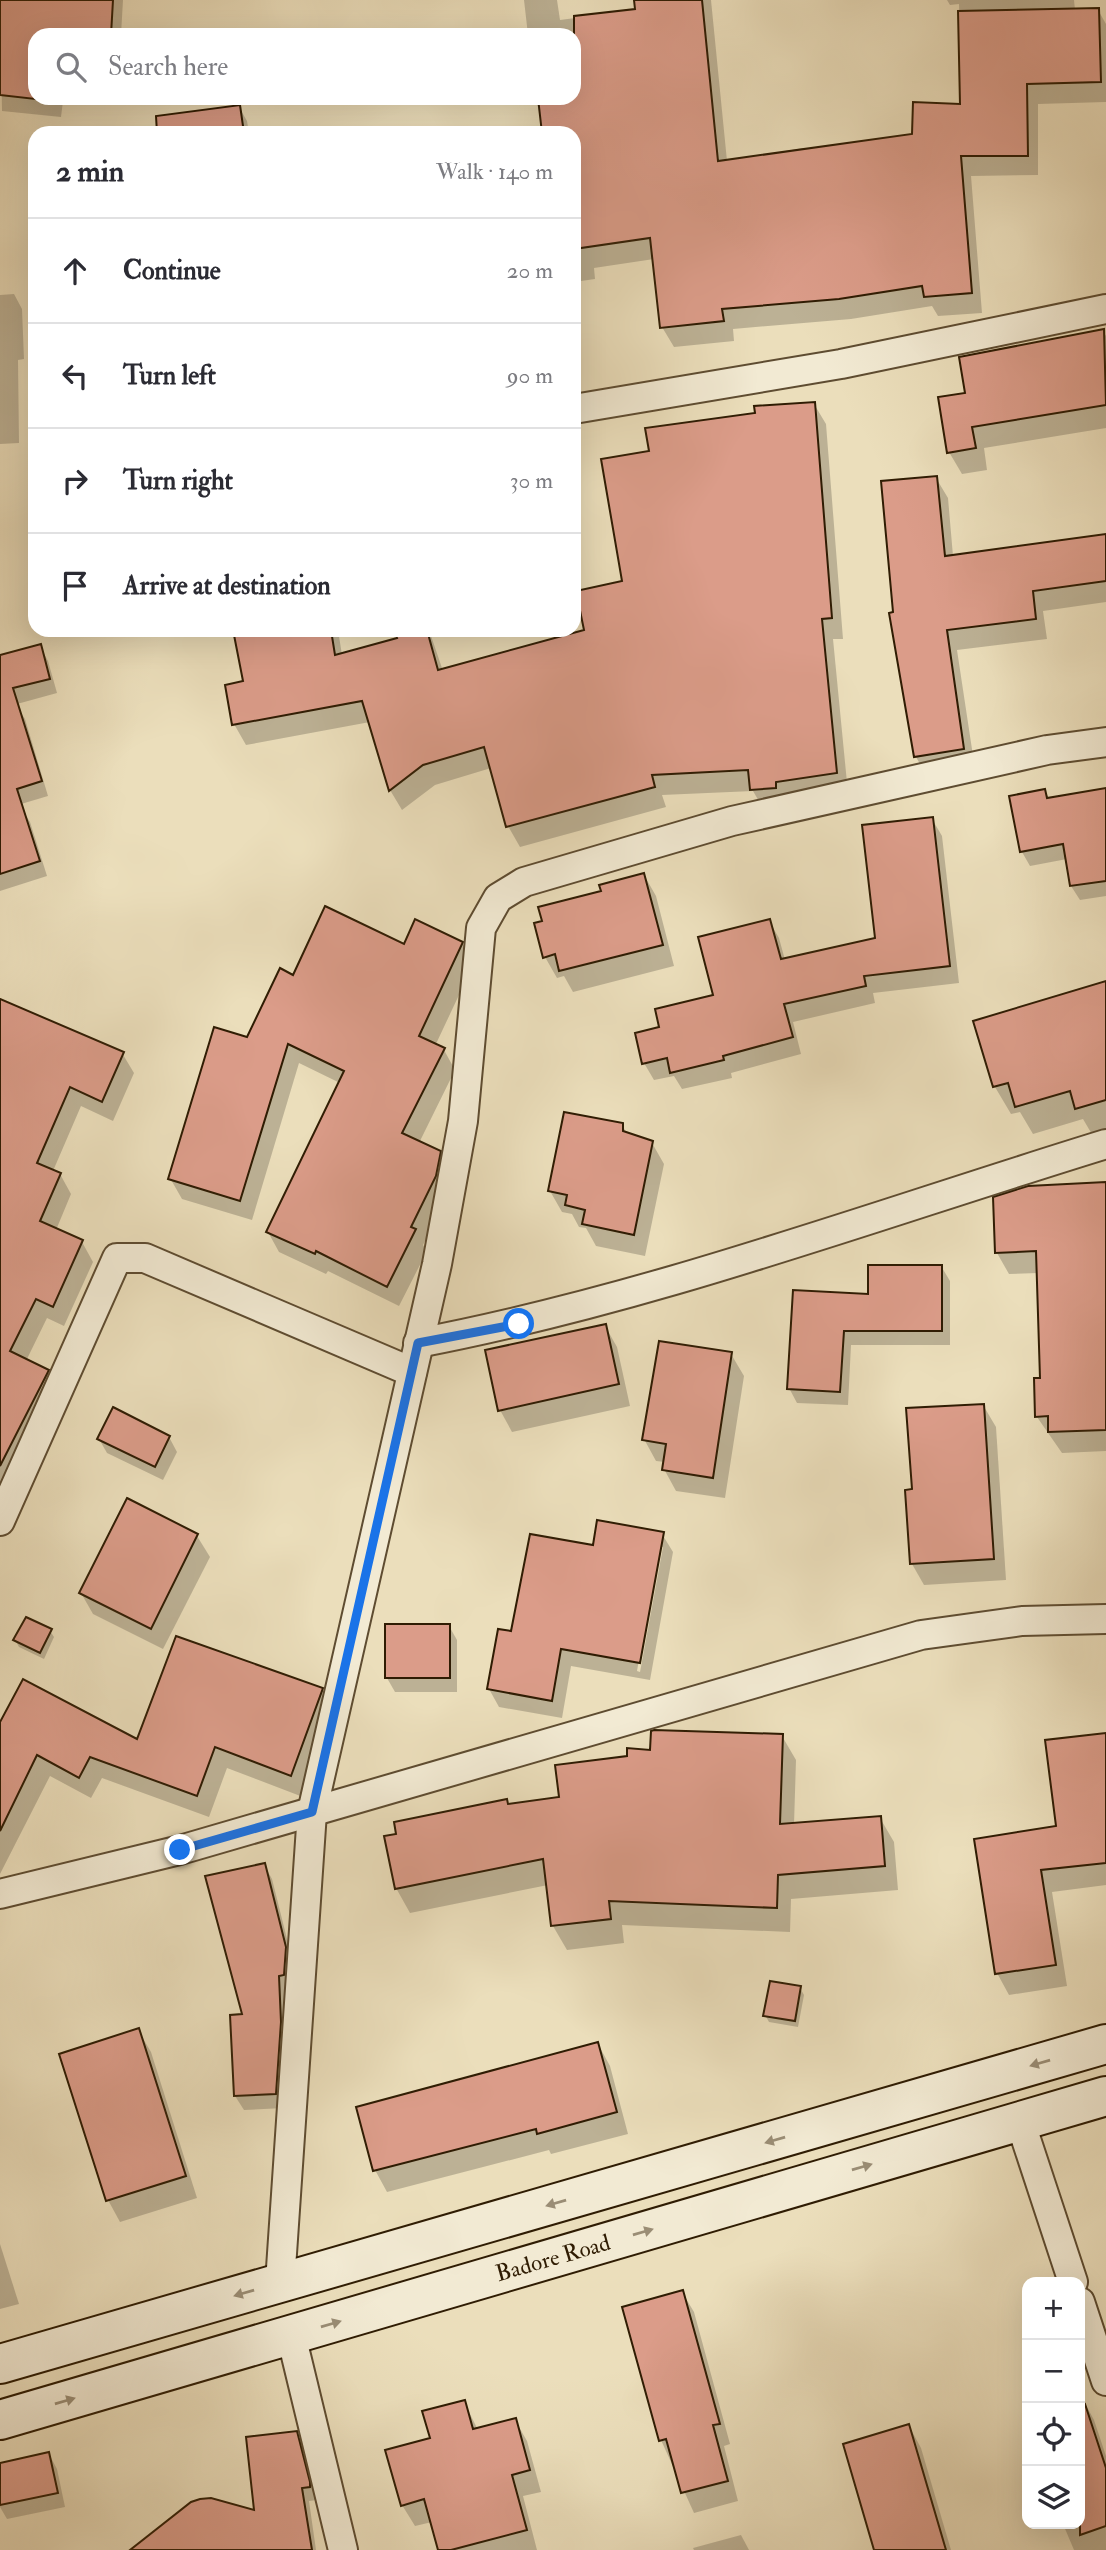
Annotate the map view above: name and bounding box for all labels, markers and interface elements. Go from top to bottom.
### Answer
search box [28,28,581,105]
icon: search [52,48,90,86]
text: Search here [108,51,228,83]
text: 2 min [56,153,124,190]
text: Walk · 140 m [436,157,553,186]
icon: ahead [56,252,94,290]
text: Continue [123,255,221,287]
text: 20 m [507,256,553,285]
icon: left [56,357,94,395]
text: Turn left [123,360,216,392]
text: 90 m [507,361,553,390]
icon: right [56,462,94,500]
text: Turn right [123,465,233,497]
text: 30 m [510,466,553,495]
icon: arrive [56,567,94,605]
text: Arrive at destination [123,570,331,602]
route start [503,1308,534,1339]
route end [164,1834,195,1865]
one-way arrow [1030,2058,1051,2068]
one-way arrow [764,2135,785,2145]
one-way arrow [851,2162,872,2172]
one-way arrow [546,2198,567,2208]
one-way arrow [633,2226,654,2236]
street label: Badore Road [492,2228,614,2288]
map controls [1022,2277,1085,2529]
button: + [1022,2277,1085,2340]
one-way arrow [233,2289,254,2299]
one-way arrow [321,2318,342,2328]
button: − [1022,2340,1085,2403]
one-way arrow [55,2395,76,2405]
button: locate [1022,2403,1085,2466]
button: layers [1022,2466,1085,2529]

